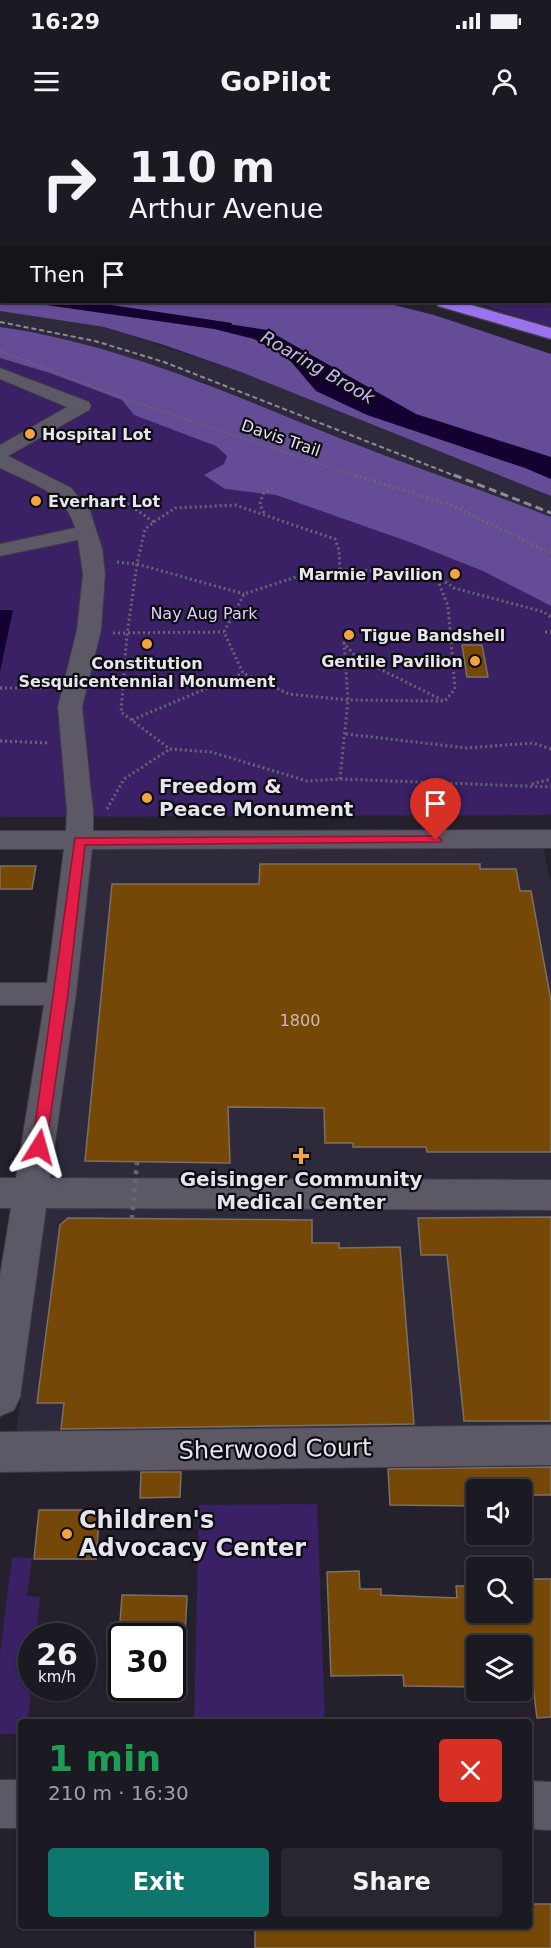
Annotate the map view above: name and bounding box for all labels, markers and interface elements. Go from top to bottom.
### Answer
text: 16:29 [30,9,100,34]
icon: menu [30,65,63,98]
icon: person [488,65,521,98]
text: GoPilot [220,66,331,97]
text: 110 m [129,143,275,192]
icon: right [30,144,108,222]
text: Arthur Avenue [129,193,323,224]
icon: arrive [97,258,130,291]
text: Then [30,262,85,287]
water label: Roaring Brook [257,326,380,409]
street label: Davis Trail [239,416,323,460]
place label: Hospital Lot [42,425,152,444]
marker: Hospital Lot [23,427,37,441]
place label: Everhart Lot [48,492,161,511]
marker: Everhart Lot [29,494,43,508]
place label: Marmie Pavilion [298,565,443,584]
marker: Marmie Pavilion [448,567,462,581]
park label: Nay Aug Park [150,604,258,623]
place label: Tigue Bandshell [361,626,505,645]
marker: Tigue Bandshell [342,628,356,642]
marker: Constitution Sesquicentennial Monument [140,637,154,651]
place label: Gentile Pavilion [321,652,463,671]
place label: Constitution Sesquicentennial Monument [19,654,276,691]
marker: Gentile Pavilion [468,654,482,668]
place label: Freedom & Peace Monument [159,774,354,821]
pin [410,778,461,840]
icon: arrive [419,787,452,820]
marker: Freedom & Peace Monument [140,791,154,805]
house number: 1800 [280,1011,320,1030]
position arrow [7,1115,71,1179]
marker: Geisinger Community Medical Center [292,1147,310,1165]
place label: Geisinger Community Medical Center [180,1167,422,1214]
street label: Sherwood Court [178,1433,372,1465]
map controls [466,1479,532,1701]
button: sound [466,1479,532,1545]
place label: Children's Advocacy Center [79,1506,306,1562]
marker: Children's Advocacy Center [60,1527,74,1541]
button: search [466,1557,532,1623]
speed limit sign: 30 [108,1623,186,1701]
button: layers [466,1635,532,1701]
text: 26 [36,1637,78,1672]
text: km/h [38,1668,76,1686]
text: 1 min [48,1738,161,1779]
button: close [439,1739,502,1802]
text: 210 m · 16:30 [48,1781,189,1805]
button: Exit [48,1848,269,1917]
button: Share [281,1848,502,1917]

